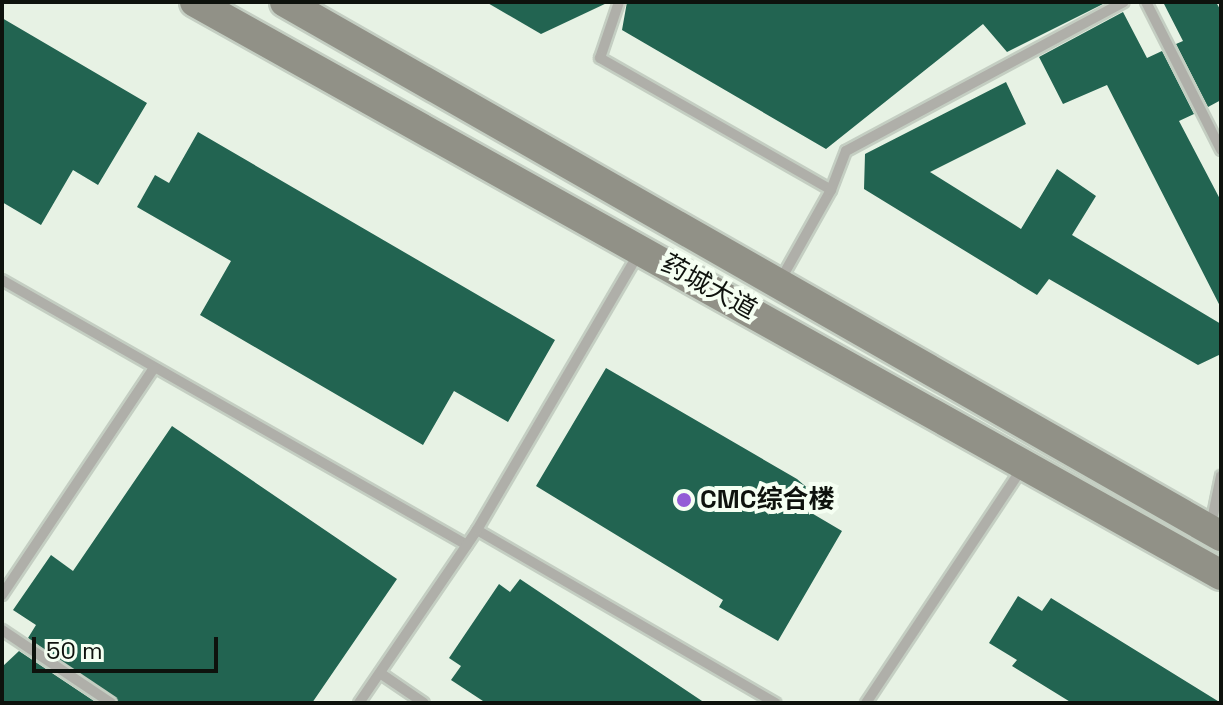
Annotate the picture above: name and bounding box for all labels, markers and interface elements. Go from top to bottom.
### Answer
street label: 药城大道 [656,248,762,326]
place label: CMC综合楼 [700,484,834,516]
marker: CMC综合楼 [675,491,693,509]
scale bar [36,621,222,671]
text: 50 m [46,635,103,666]

